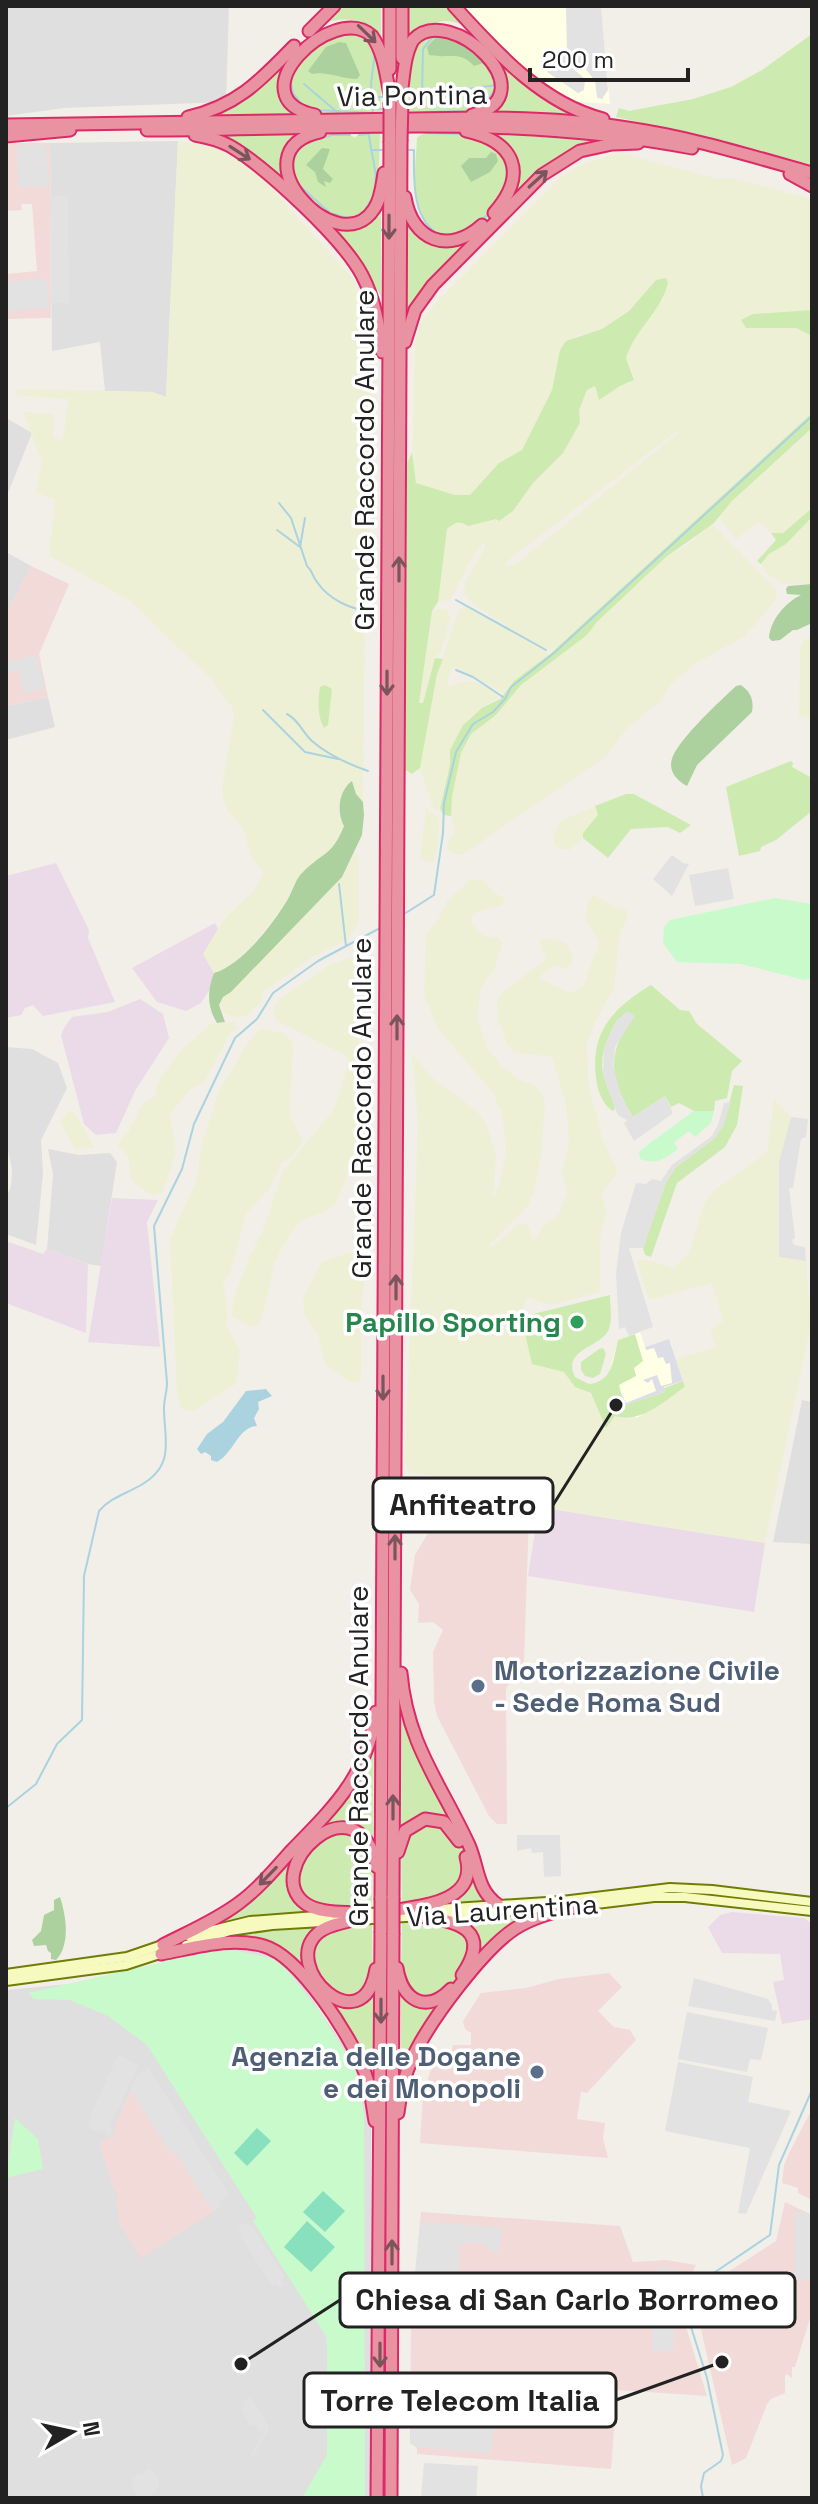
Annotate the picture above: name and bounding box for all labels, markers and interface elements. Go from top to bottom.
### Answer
one-way arrow [357,25,377,44]
scale bar [530,32,688,82]
text: 200 m [542,44,614,75]
street label: Via Pontina [336,76,488,114]
one-way arrow [228,146,251,162]
one-way arrow [528,171,548,189]
one-way arrow [381,213,397,240]
street label: Grande Raccordo Anulare [346,289,382,631]
one-way arrow [391,556,407,583]
one-way arrow [379,669,395,696]
street label: Grande Raccordo Anulare [343,937,379,1279]
one-way arrow [389,1014,405,1041]
one-way arrow [388,1274,404,1301]
place label: Papillo Sporting [345,1304,561,1340]
marker: Papillo Sporting [568,1313,586,1331]
one-way arrow [376,1374,391,1401]
callout: Anfiteatro [373,1478,553,1532]
text: Anfiteatro [389,1485,537,1524]
one-way arrow [387,1534,403,1561]
street label: Grande Raccordo Anulare [340,1585,376,1927]
place label: Motorizzazione Civile - Sede Roma Sud [494,1652,780,1720]
marker: Motorizzazione Civile - Sede Roma Sud [469,1677,487,1695]
one-way arrow [386,1794,401,1821]
one-way arrow [259,1866,278,1885]
street label: Via Laurentina [405,1885,599,1935]
one-way arrow [373,1997,389,2024]
place label: Agenzia delle Dogane e dei Monopoli [231,2038,521,2106]
marker: Agenzia delle Dogane e dei Monopoli [528,2063,546,2081]
one-way arrow [384,2239,400,2266]
callout: Chiesa di San Carlo Borromeo [340,2273,795,2327]
text: Chiesa di San Carlo Borromeo [355,2280,779,2319]
one-way arrow [372,2341,387,2368]
callout: Torre Telecom Italia [304,2373,616,2427]
text: Torre Telecom Italia [320,2381,600,2420]
north arrow [32,2392,112,2472]
text: N [77,2419,107,2438]

